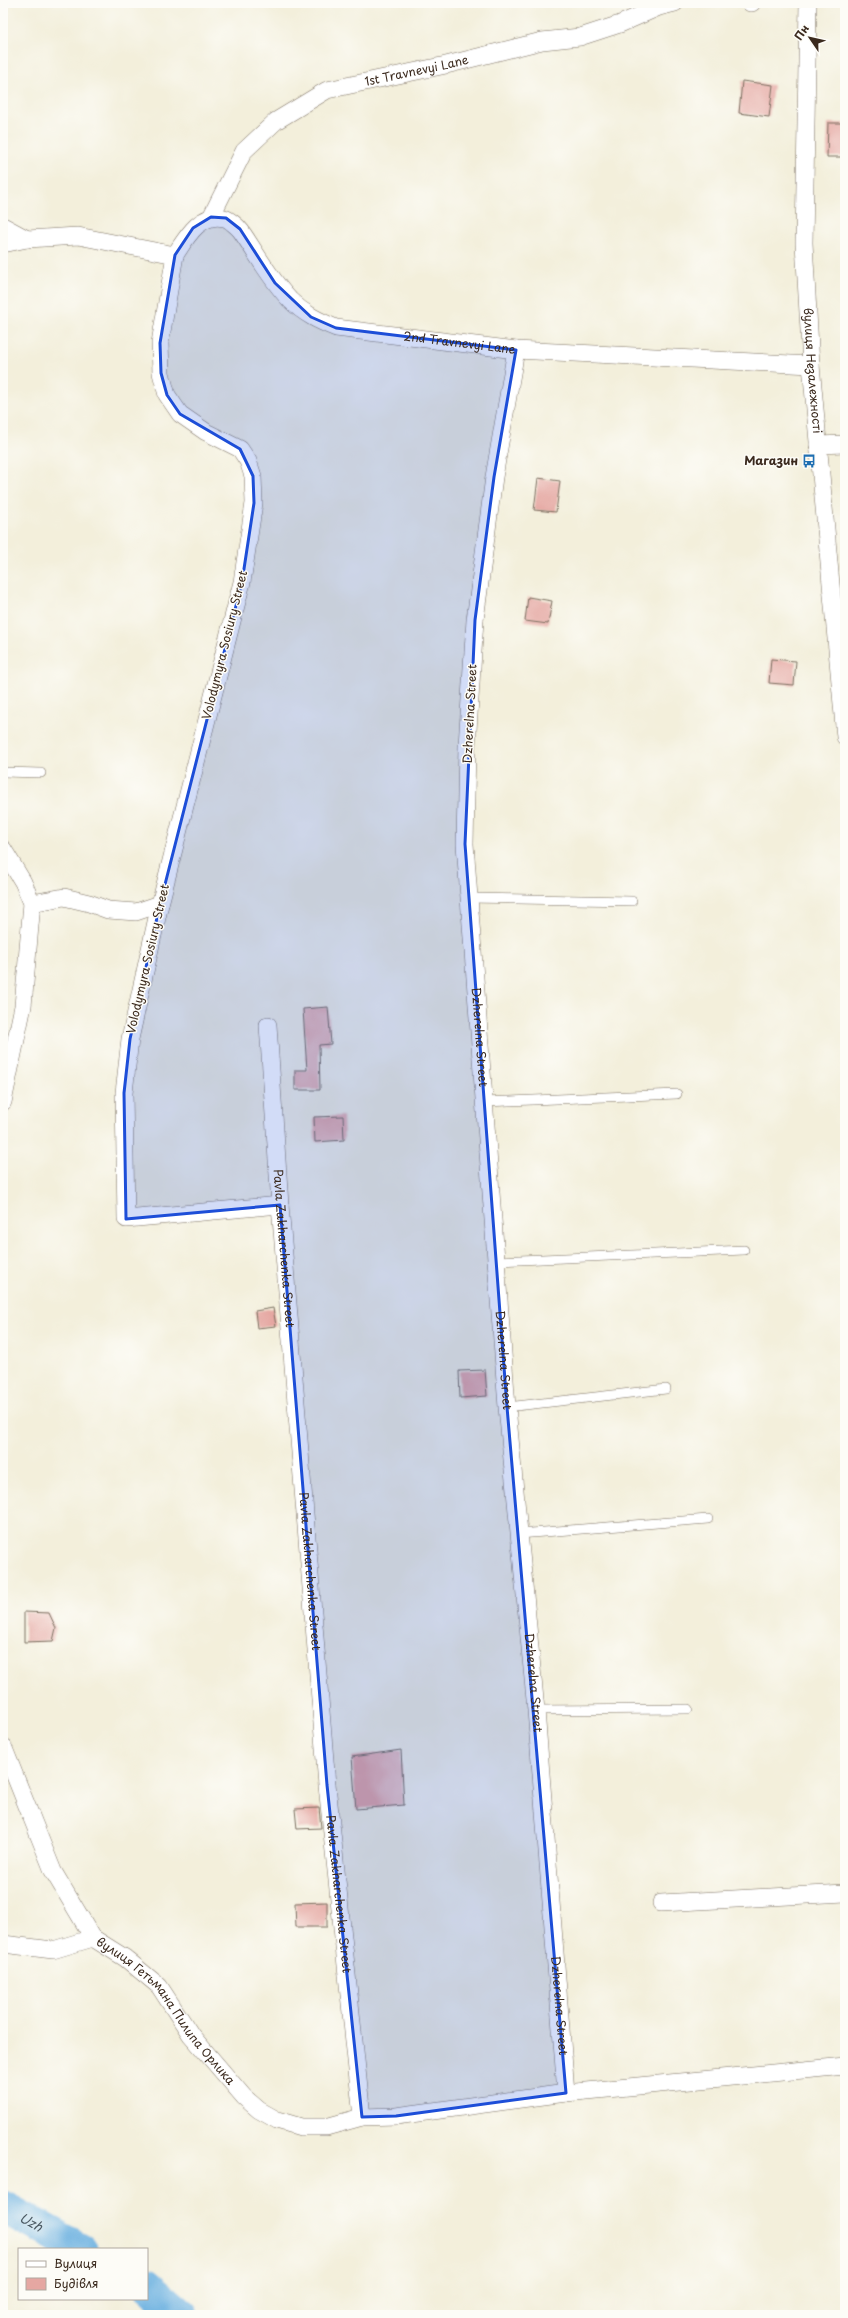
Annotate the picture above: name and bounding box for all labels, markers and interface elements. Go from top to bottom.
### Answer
north arrow [790,18,830,58]
text: Пн [790,21,813,43]
street label: 1st Travnevyi Lane [363,50,471,90]
street label: вулиця Незалежності [800,307,827,434]
street label: 2nd Travnevyi Lane [403,326,517,358]
place label: Магазин [744,451,798,469]
bus stop icon: Магазин [801,453,817,469]
street label: Volodymyra Sosiury Street [197,568,251,721]
street label: Dzherelna Street [457,664,481,764]
street label: Volodymyra Sosiury Street [121,882,173,1035]
street label: Dzherelna Street [468,987,493,1087]
street label: Pavla Zakharchenka Street [270,1169,300,1328]
street label: Dzherelna Street [492,1310,517,1411]
street label: Pavla Zakharchenka Street [295,1491,326,1651]
street label: Dzherelna Street [521,1632,548,1733]
street label: Pavla Zakharchenka Street [322,1814,357,1974]
street label: вулиця Гетьмана Пилипа Орлика [93,1932,240,2089]
street label: Dzherelna Street [547,1955,573,2056]
water label: Uzh [16,2208,47,2236]
legend [18,2248,148,2300]
text: Вулиця [54,2254,97,2272]
text: Будівля [54,2274,99,2292]

